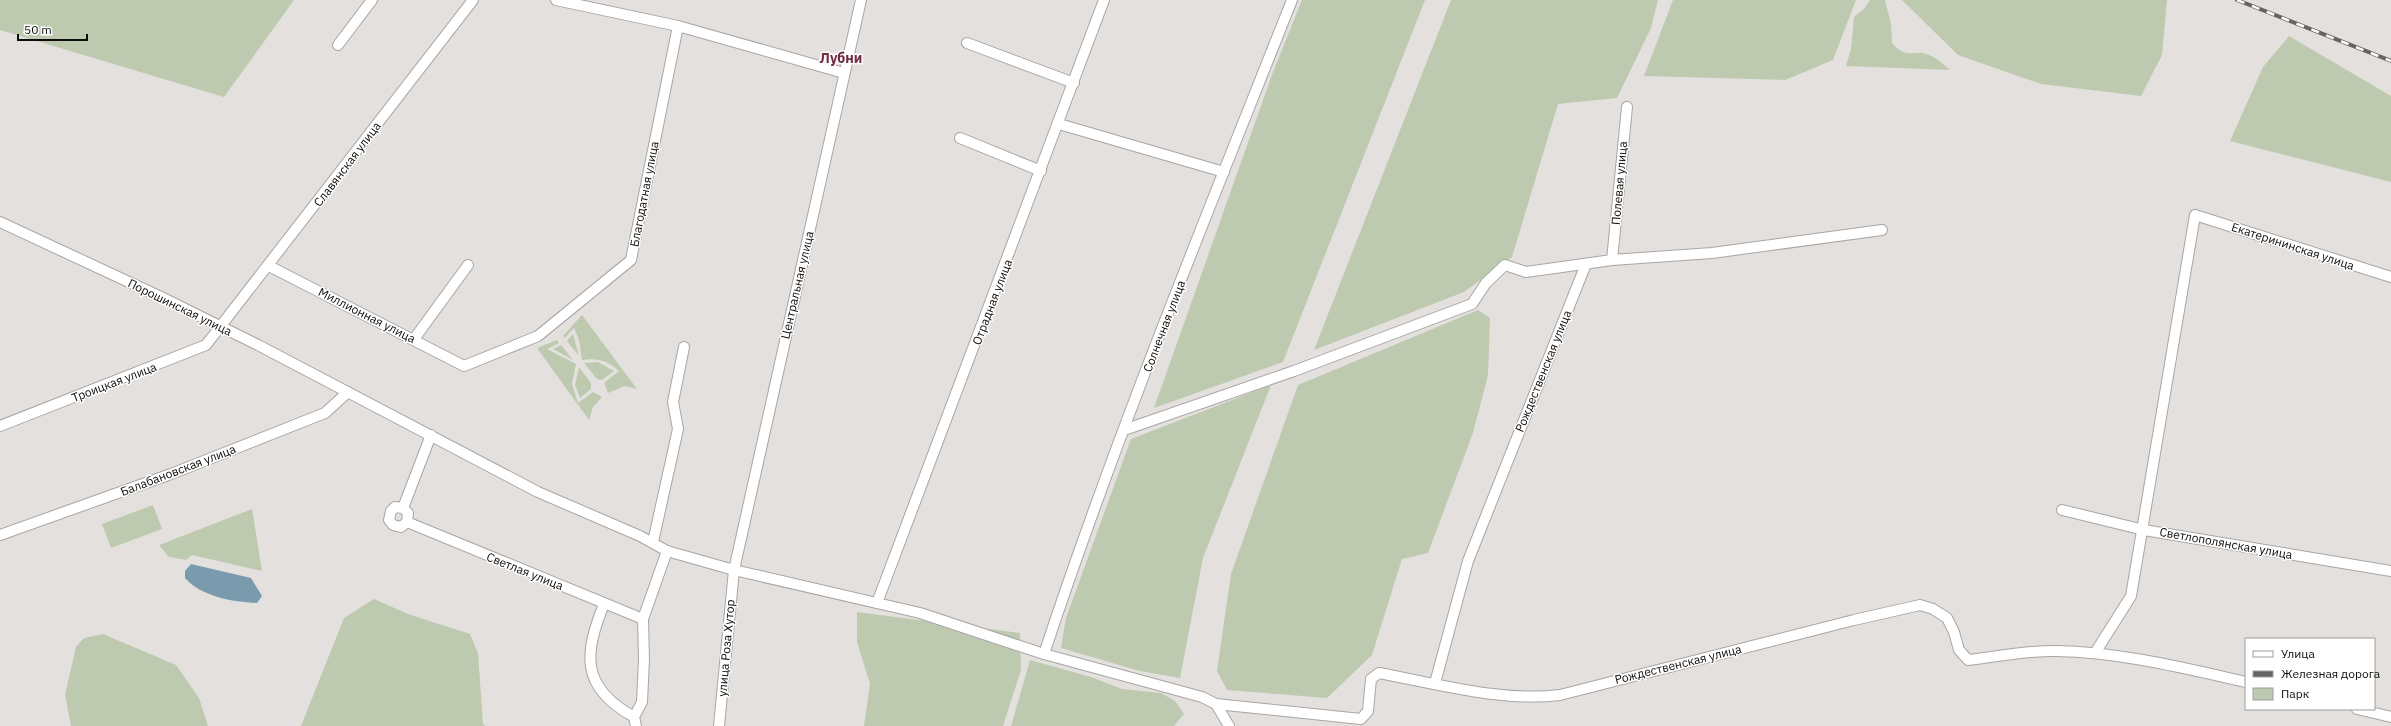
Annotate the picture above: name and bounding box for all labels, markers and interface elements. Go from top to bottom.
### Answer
scale bar [18,16,87,42]
text: 50 m [24,22,52,37]
district label: Лубни [820,49,862,67]
street label: Славянская улица [310,118,384,209]
street label: Благодатная улица [626,139,662,248]
street label: Полевая улица [1608,140,1630,225]
street label: Екатерининская улица [2230,219,2357,273]
street label: Центральная улица [777,229,817,341]
street label: Отрадная улица [969,256,1016,347]
street label: Порошинская улица [126,275,235,339]
street label: Солнечная улица [1140,278,1189,374]
street label: Миллионная улица [316,284,419,346]
street label: Рождественская улица [1512,307,1575,434]
street label: Троицкая улица [69,359,159,405]
street label: Балабановская улица [118,441,238,499]
street label: Светлополянская улица [2158,524,2294,562]
street label: Светлая улица [484,549,566,593]
street label: улица Роза Хутор [714,599,738,697]
legend [2245,638,2375,710]
street label: Рождественская улица [1613,641,1744,687]
text: Улица [2281,646,2315,661]
text: Железная дорога [2281,666,2381,681]
text: Парк [2281,686,2310,701]

